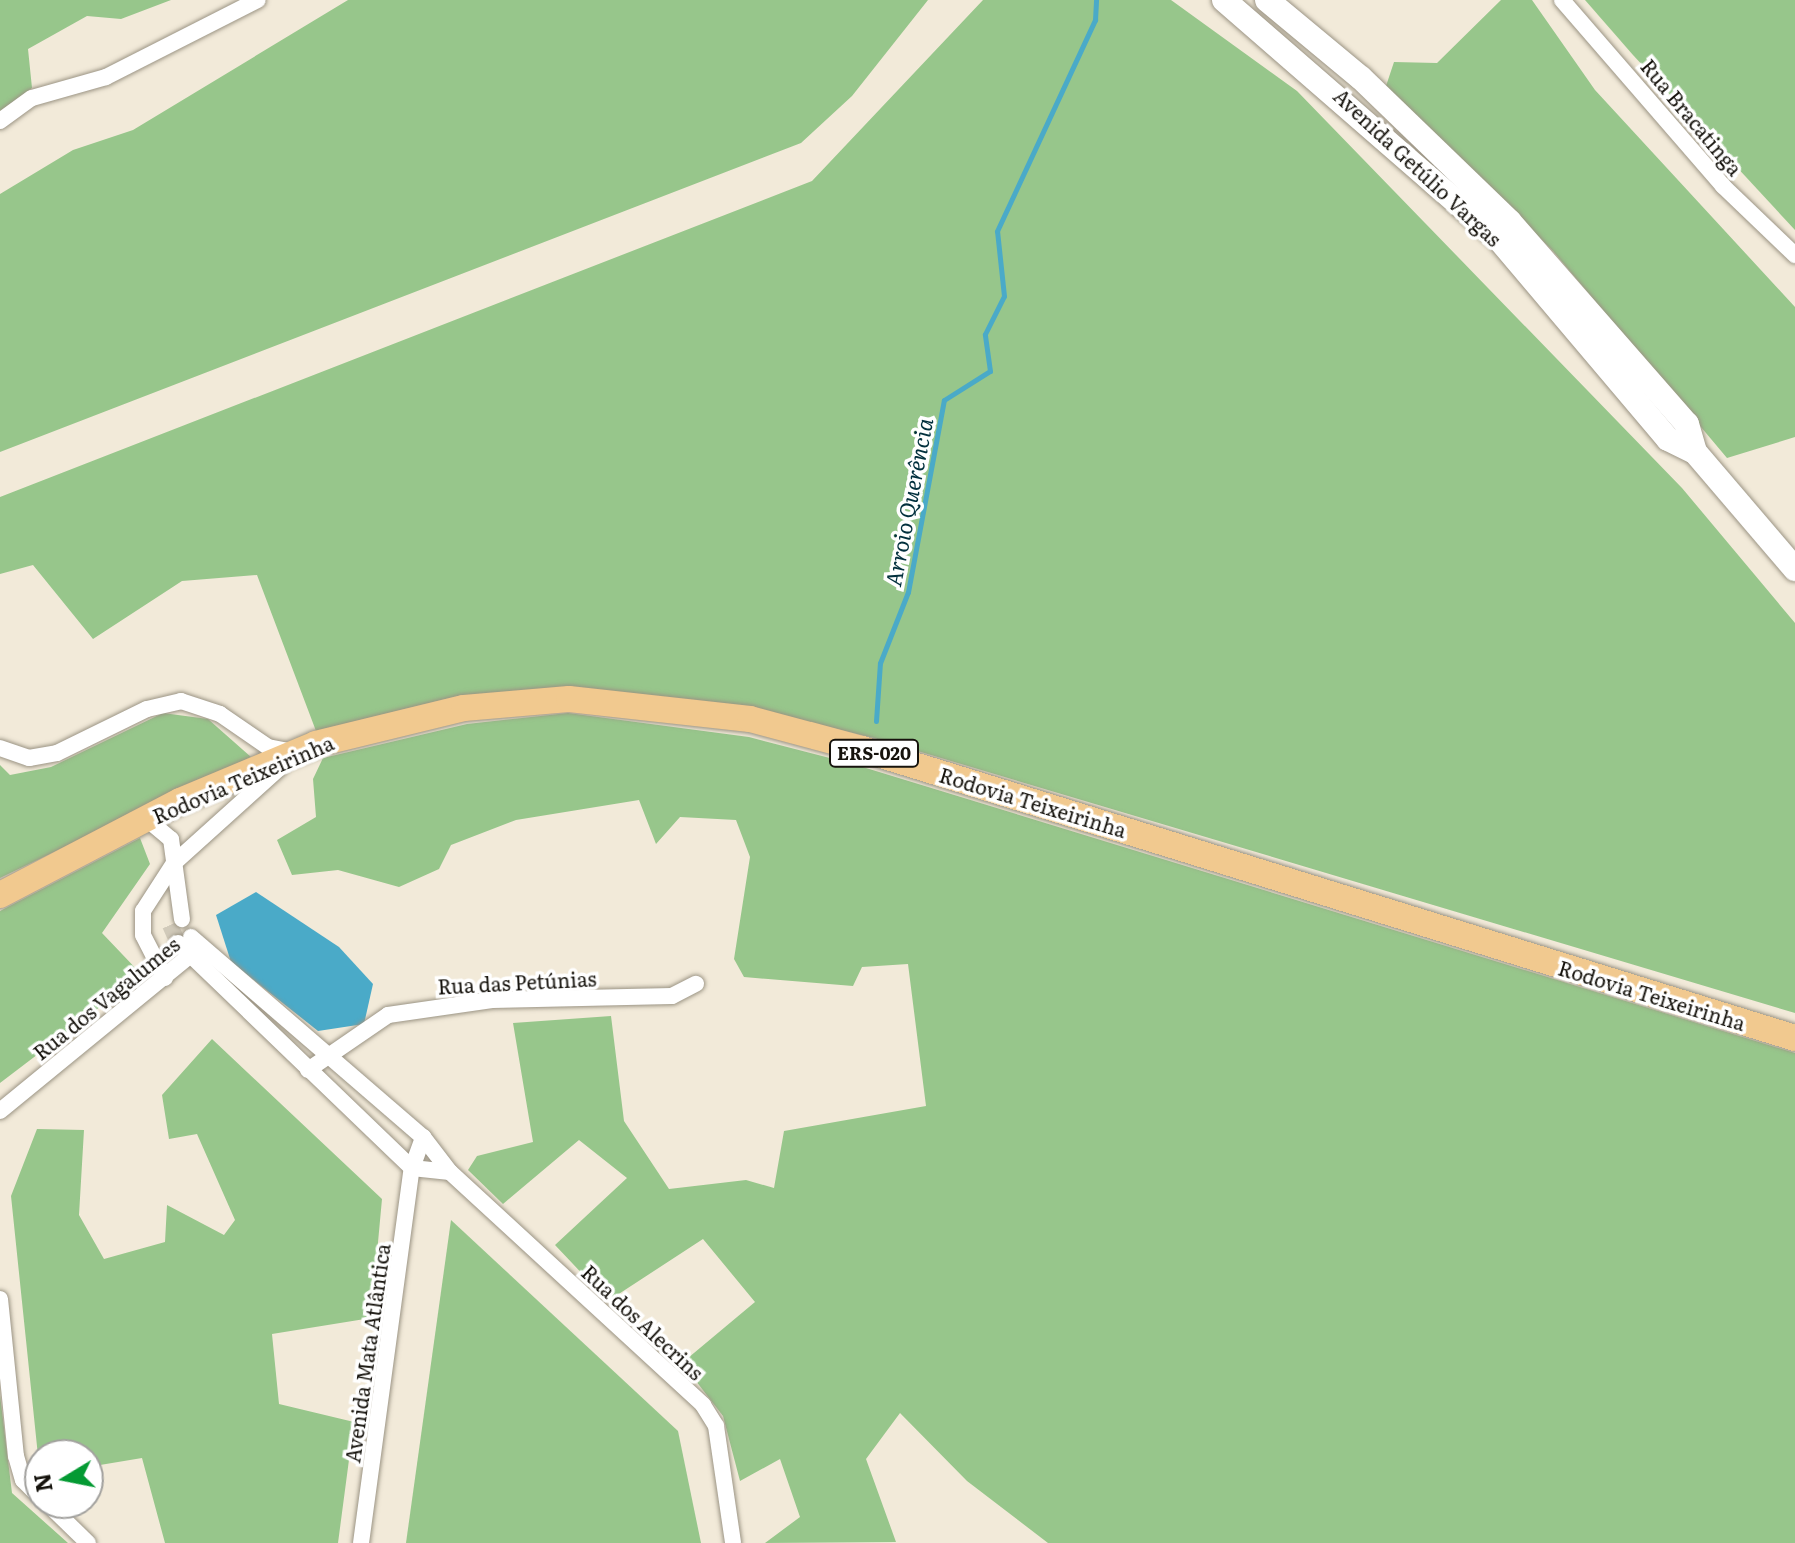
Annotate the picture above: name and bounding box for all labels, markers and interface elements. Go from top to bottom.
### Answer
street label: Rua Bracatinga [1636,54,1748,180]
street label: Avenida Getúlio Vargas [1329,83,1507,251]
water label: Arroio Querência [879,416,937,588]
street label: Rodovia Teixeirinha [149,730,337,828]
road number: ERS-020 [828,739,920,767]
street label: Rodovia Teixeirinha [937,762,1129,842]
street label: Rua dos Vagalumes [28,932,184,1064]
street label: Rodovia Teixeirinha [1556,955,1748,1035]
street label: Rua das Petúnias [437,966,597,998]
street label: Avenida Mata Atlântica [340,1242,394,1464]
street label: Rua dos Alecrins [577,1260,709,1384]
north arrow [24,1439,104,1519]
text: N [24,1471,60,1495]

